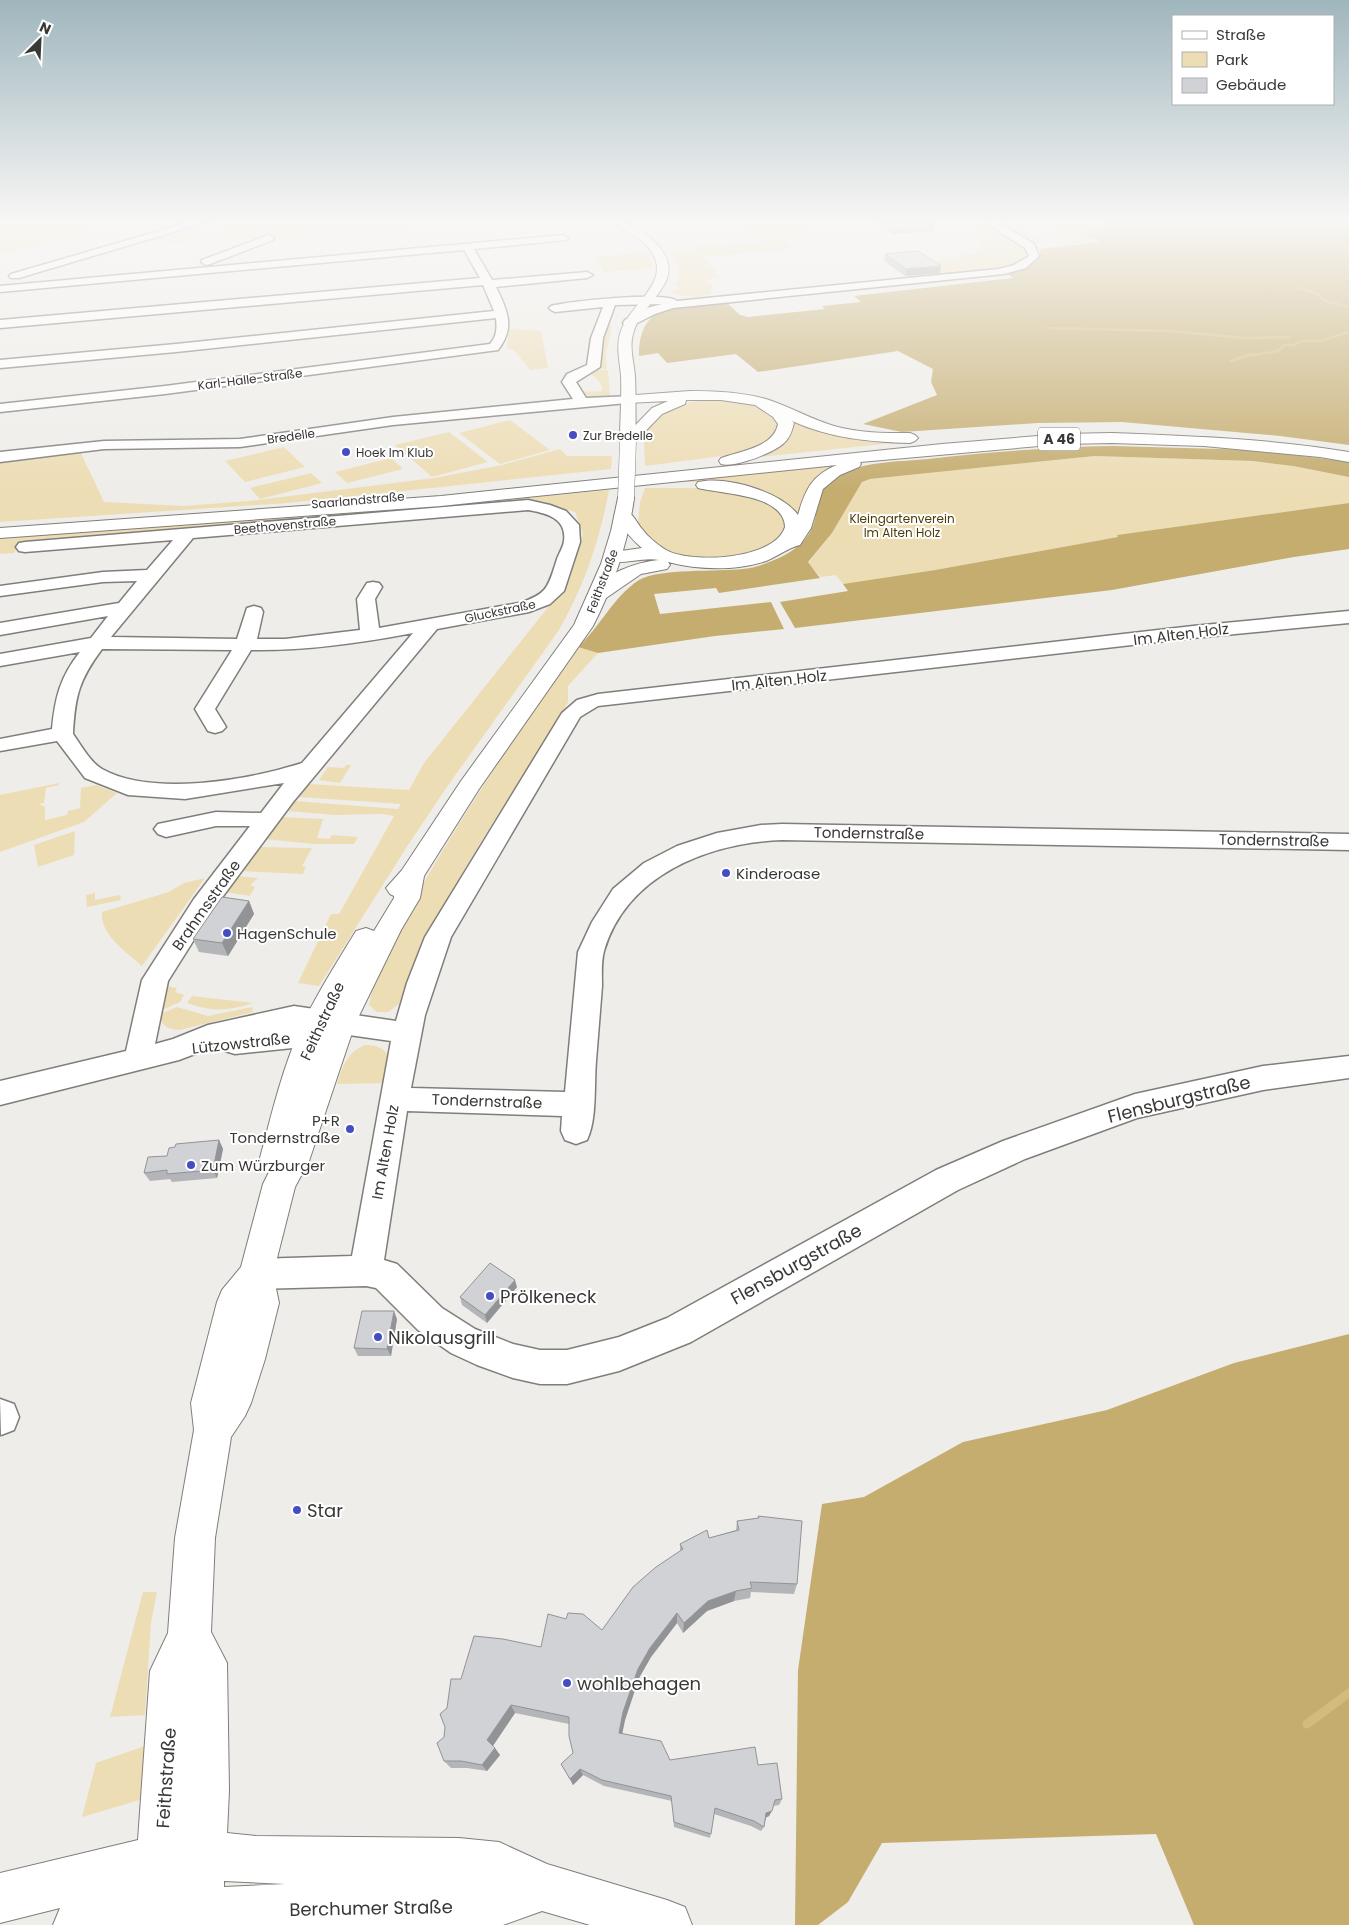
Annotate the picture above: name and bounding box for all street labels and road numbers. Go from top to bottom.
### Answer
street label: Karl-Halle-Straße [197,364,303,394]
street label: Bredelle [266,424,316,448]
road number: A 46 [1038,428,1080,450]
street label: Saarlandstraße [311,487,405,513]
street label: Beethovenstraße [233,512,337,538]
street label: Feithstraße [582,547,622,615]
street label: Gluckstraße [463,595,537,627]
street label: Im Alten Holz [1132,618,1230,650]
street label: Im Alten Holz [730,665,828,695]
street label: Tondernstraße [814,822,924,844]
street label: Tondernstraße [1219,829,1329,851]
street label: Brahmsstraße [167,855,245,955]
street label: Feithstraße [295,978,349,1064]
street label: Lützowstraße [191,1027,291,1059]
street label: Flensburgstraße [1105,1069,1253,1129]
street label: Tondernstraße [431,1089,543,1113]
street label: Im Alten Holz [366,1103,404,1201]
street label: Flensburgstraße [726,1218,866,1310]
street label: Feithstraße [150,1727,182,1829]
street label: Berchumer Straße [289,1894,453,1922]

